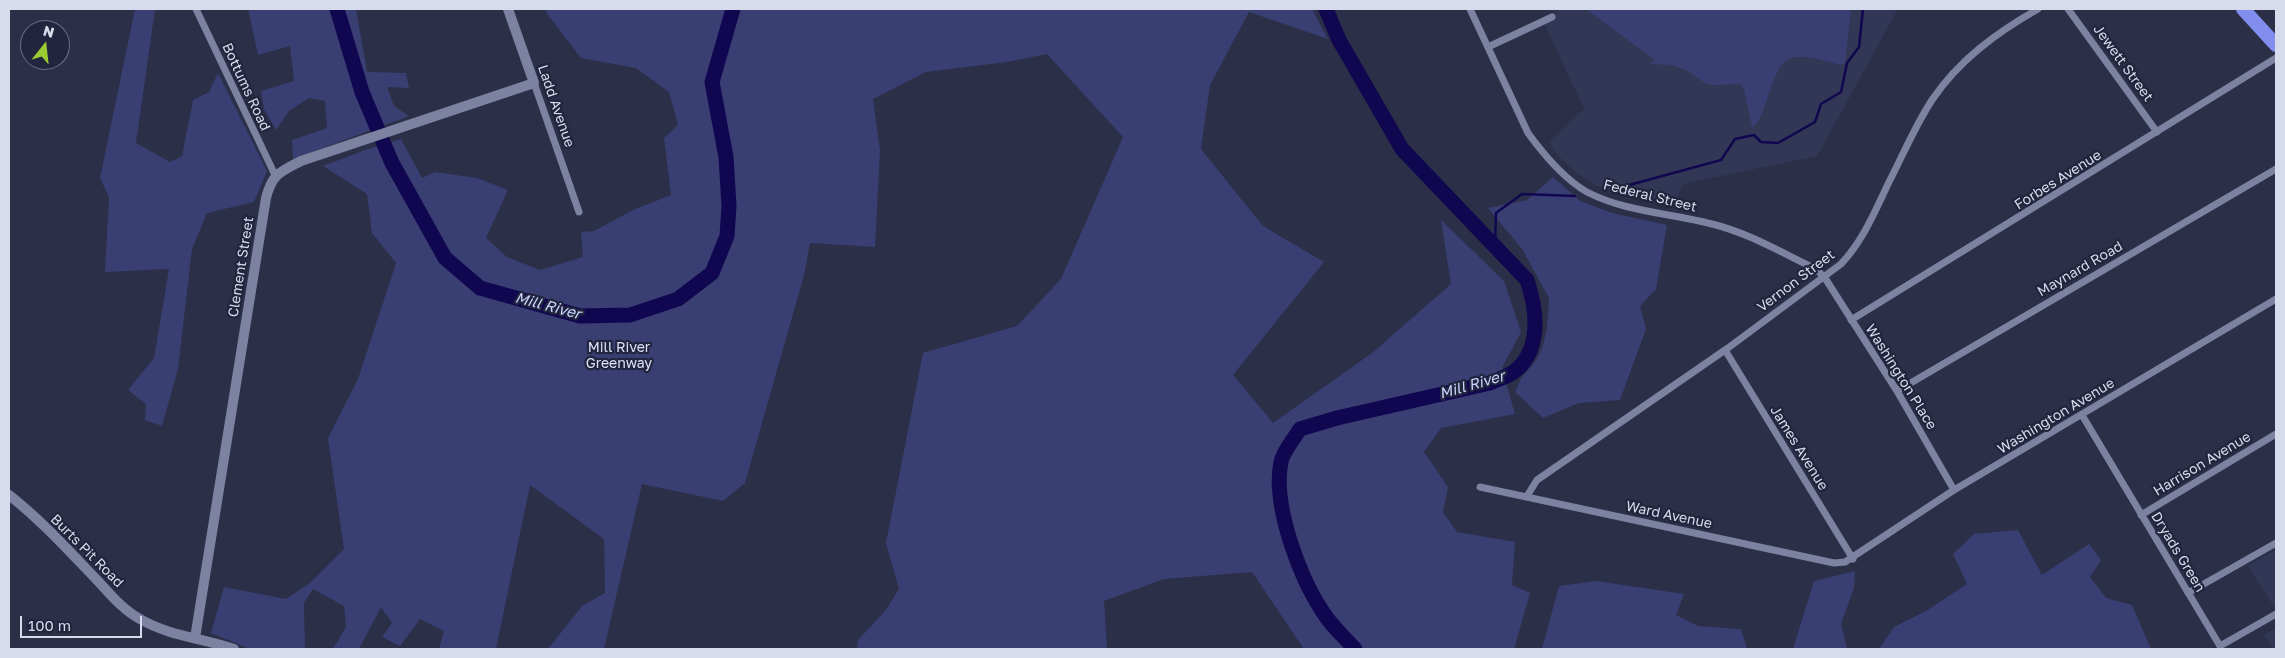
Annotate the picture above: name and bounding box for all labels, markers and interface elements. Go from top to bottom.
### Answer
north arrow [20,20,70,70]
text: N [42,21,56,41]
street label: Jewett Street [2089,21,2157,105]
street label: Bottums Road [218,40,274,134]
street label: Ladd Avenue [534,63,578,149]
street label: Forbes Avenue [2012,147,2104,213]
street label: Federal Street [1602,176,1698,216]
street label: Clement Street [225,216,257,318]
street label: Maynard Road [2034,238,2126,300]
street label: Vernon Street [1754,246,1838,316]
water label: Mill River [513,289,583,323]
street label: Washington Place [1862,321,1940,433]
park label: Mill River Greenway [586,340,652,372]
water label: Mill River [1437,367,1507,403]
street label: Washington Avenue [1995,374,2117,458]
street label: James Avenue [1766,403,1832,493]
street label: Harrison Avenue [2150,428,2254,500]
street label: Ward Avenue [1624,498,1714,532]
street label: Dryads Green [2147,509,2209,595]
street label: Burts Pit Road [47,511,127,591]
scale bar [22,606,145,638]
text: 100 m [28,616,71,634]

